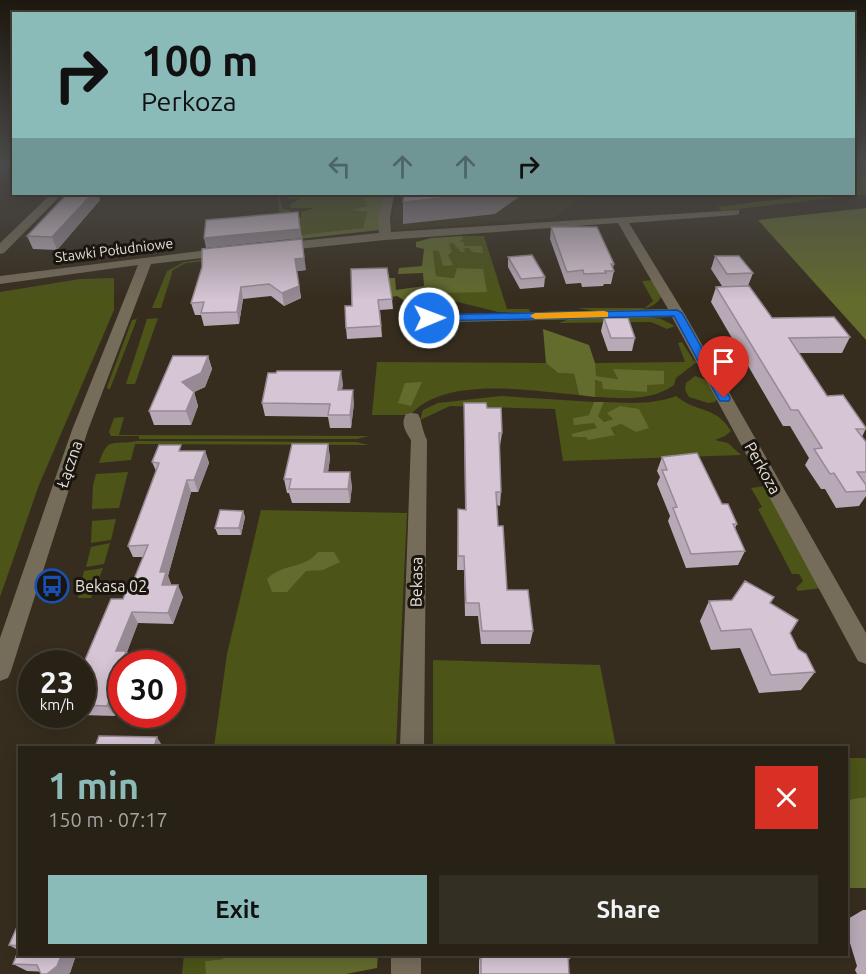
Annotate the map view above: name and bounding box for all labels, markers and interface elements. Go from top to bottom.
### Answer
icon: right [42,36,120,114]
text: 100 m [141,37,258,84]
text: Perkoza [141,86,237,116]
icon: left [323,150,356,183]
icon: ahead [386,150,419,183]
icon: ahead [449,150,482,183]
icon: right [512,150,545,183]
street label: Stawki Południowe [54,235,174,265]
position arrow [397,286,461,350]
pin [698,336,749,398]
icon: arrive [707,345,740,378]
street label: Łączna [53,438,85,490]
street label: Perkoza [741,439,785,497]
street label: Bekasa [407,557,425,607]
bus stop icon: Bekasa 02 [34,568,70,604]
place label: Bekasa 02 [75,577,147,595]
speed limit sign: 30 [108,650,186,728]
text: 23 [40,665,74,699]
text: km/h [40,696,74,713]
text: 1 min [48,765,139,806]
button: close [755,766,818,829]
text: 150 m · 07:17 [48,808,168,831]
button: Exit [48,875,427,944]
button: Share [439,875,818,944]

